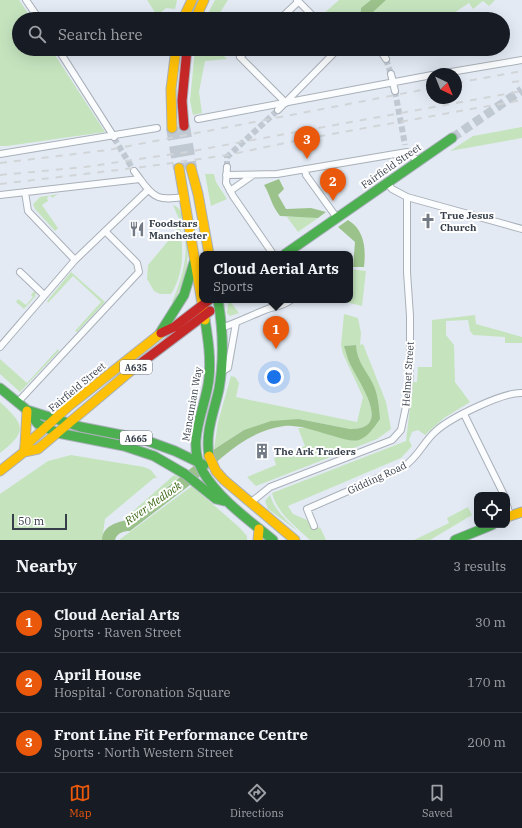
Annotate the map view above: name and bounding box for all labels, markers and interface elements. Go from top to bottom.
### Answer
search box [12,12,510,56]
icon: search [26,23,48,45]
text: Search here [58,25,143,44]
north arrow [426,68,462,104]
pin: 3 [294,126,320,159]
street label: Fairfield Street [359,140,424,191]
pin: 2 [320,168,346,201]
place label: True Jesus Church [440,209,494,234]
church icon: True Jesus Church [419,212,437,230]
place label: Foodstars Manchester [149,217,207,242]
restaurant icon: Foodstars Manchester [128,220,146,238]
popup [199,251,353,303]
text: Cloud Aerial Arts [213,259,339,278]
text: Sports [213,278,253,295]
pin: 1 [263,316,289,349]
street label: Helmet Street [399,341,417,407]
street label: Fairfield Street [46,359,108,415]
road number: A635 [120,360,152,374]
street label: Mancunian Way [179,365,205,442]
your location [264,367,284,387]
road number: A665 [120,431,152,445]
building icon: The Ark Traders [253,442,271,460]
place label: The Ark Traders [274,445,356,458]
street label: Gidding Road [345,459,409,497]
water label: River Medlock [121,478,184,528]
map controls [474,492,510,528]
button: locate [474,492,510,528]
scale bar [12,512,67,531]
text: 50 m [18,514,44,528]
text: Nearby [16,555,77,577]
text: 3 results [453,558,506,575]
text: Cloud Aerial Arts [54,605,180,624]
text: 1 [25,614,33,631]
text: 30 m [475,614,506,631]
text: Sports · Raven Street [54,624,181,641]
text: April House [54,665,141,684]
text: 2 [25,674,33,691]
text: 170 m [467,674,506,691]
text: Hospital · Coronation Square [54,684,230,701]
text: Front Line Fit Performance Centre [54,725,308,744]
text: 3 [25,734,33,751]
text: 200 m [467,734,506,751]
text: Sports · North Western Street [54,744,233,761]
tab: Map [69,782,92,820]
tab: Directions [230,782,284,820]
tab: Saved [422,782,453,820]

